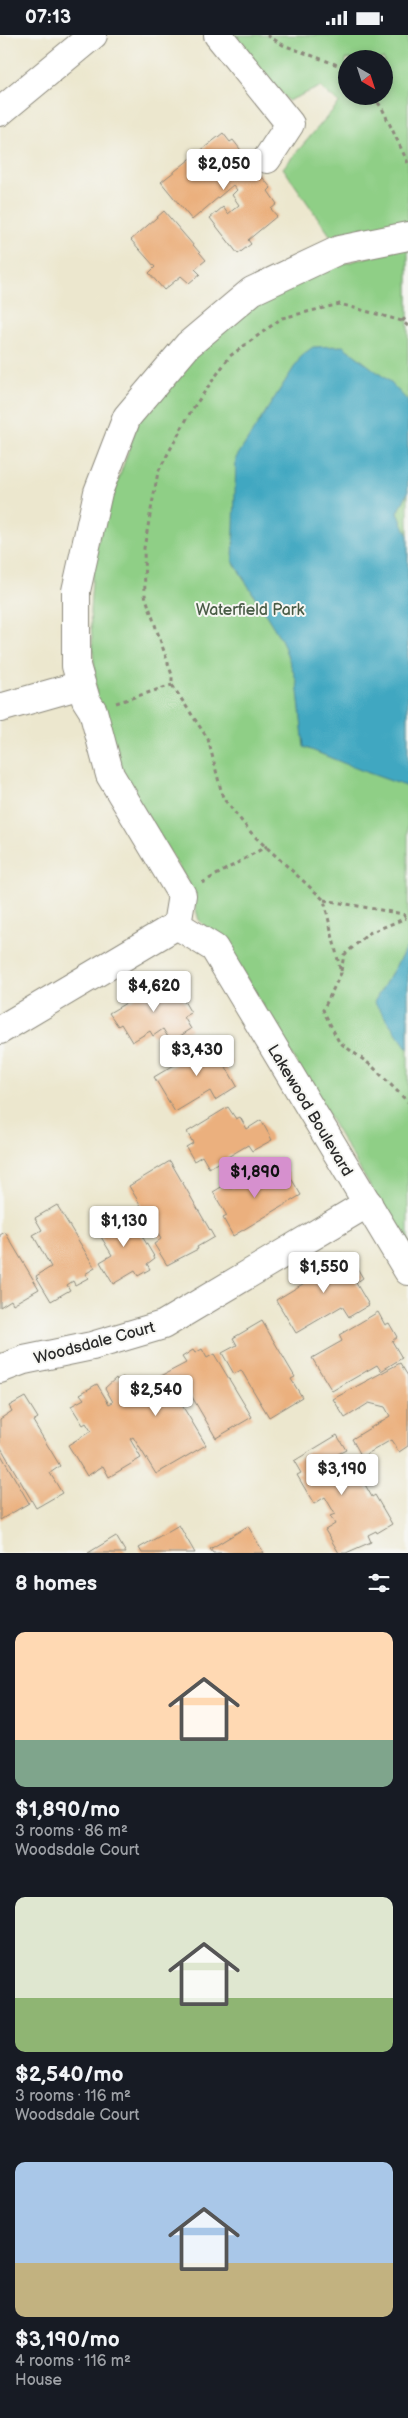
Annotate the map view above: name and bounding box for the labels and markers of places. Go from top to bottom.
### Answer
pin: $2,050 [183,149,265,191]
pin: $4,620 [113,971,195,1013]
pin: $3,430 [156,1035,238,1077]
pin: $1,890 [214,1157,296,1199]
pin: $1,130 [83,1205,165,1248]
pin: $1,550 [283,1251,365,1294]
pin: $2,540 [115,1375,197,1417]
pin: $3,190 [301,1453,383,1496]

